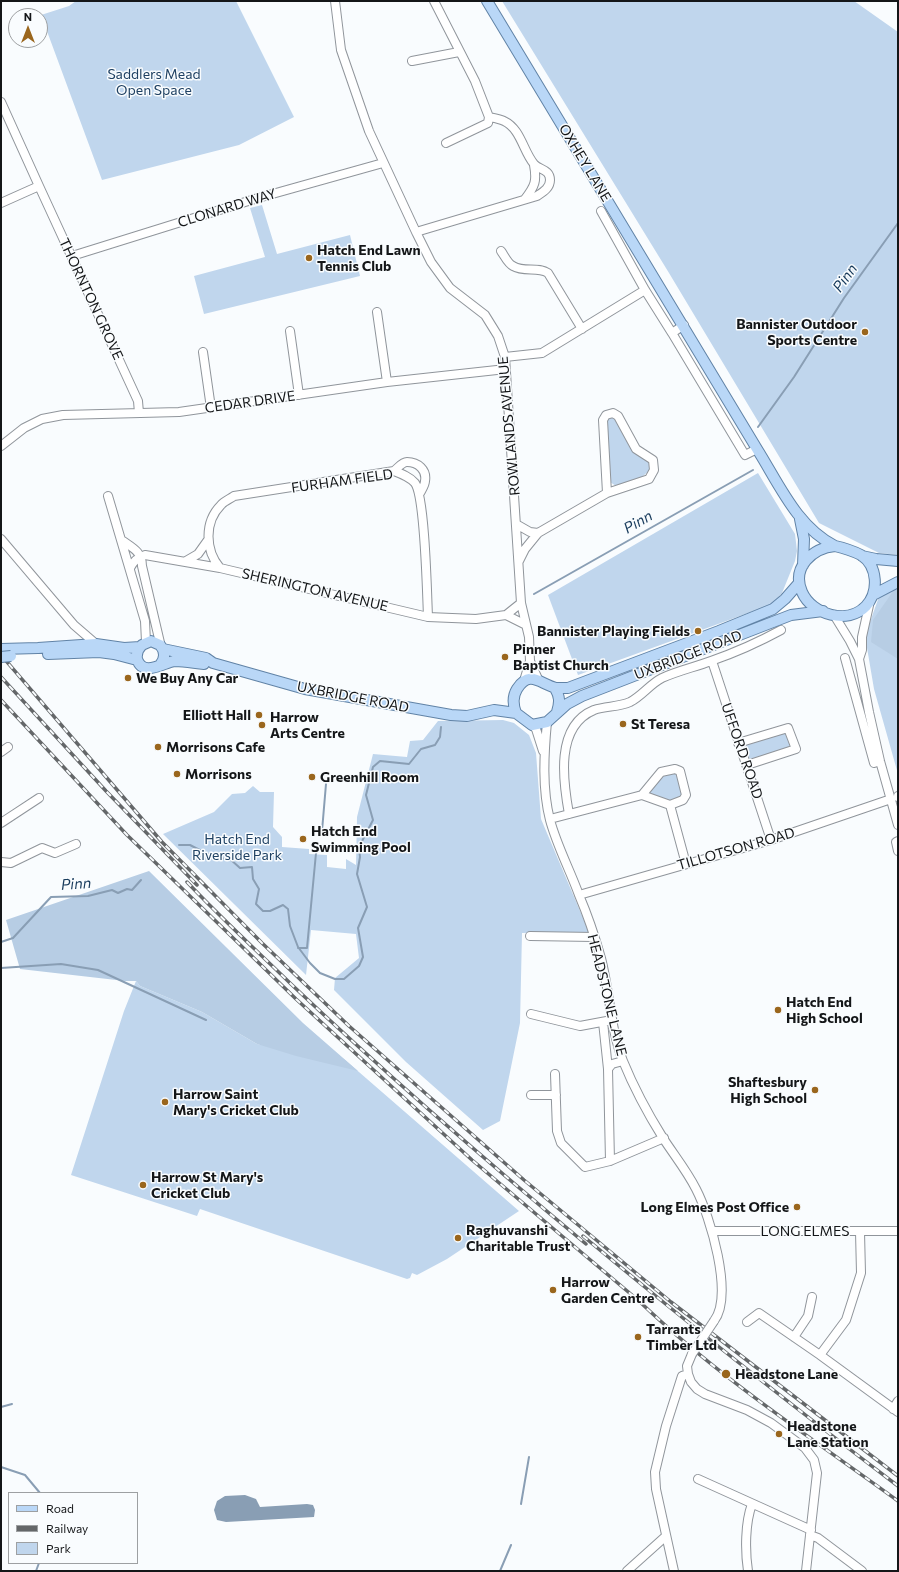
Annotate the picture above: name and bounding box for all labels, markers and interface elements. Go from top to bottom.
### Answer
north arrow [8,8,48,48]
text: N [24,10,32,23]
park label: Saddlers Mead Open Space [107,66,201,98]
street label: OXHEY LANE [555,121,615,205]
street label: CLONARD WAY [176,185,278,231]
street label: THORNTON GROVE [55,235,127,363]
place label: Hatch End Lawn Tennis Club [317,242,421,274]
marker: Hatch End Lawn Tennis Club [304,253,314,263]
water label: Pinn [829,260,861,296]
place label: Bannister Outdoor Sports Centre [736,316,857,348]
marker: Bannister Outdoor Sports Centre [860,327,870,337]
street label: ROWLANDS AVENUE [495,356,523,496]
street label: CEDAR DRIVE [204,387,296,417]
street label: FURHAM FIELD [290,466,394,496]
water label: Pinn [620,507,656,537]
street label: SHERINGTON AVENUE [240,565,390,615]
place label: Bannister Playing Fields [537,623,690,639]
marker: Bannister Playing Fields [693,626,703,636]
street label: UXBRIDGE ROAD [632,627,744,683]
place label: Pinner Baptist Church [513,641,609,674]
marker: Pinner Baptist Church [500,652,510,662]
place label: We Buy Any Car [136,670,238,686]
marker: We Buy Any Car [123,673,133,683]
street label: UXBRIDGE ROAD [296,678,410,716]
street label: UFFORD ROAD [718,701,766,801]
place label: Elliott Hall [183,707,251,723]
place label: Harrow Arts Centre [270,709,345,742]
marker: Elliott Hall [254,710,264,720]
place label: St Teresa [631,716,690,732]
marker: St Teresa [618,719,628,729]
marker: Harrow Arts Centre [257,720,267,730]
place label: Morrisons Cafe [166,739,265,755]
marker: Morrisons Cafe [153,742,163,752]
place label: Morrisons [185,766,252,782]
marker: Morrisons [172,769,182,779]
place label: Greenhill Room [320,769,419,785]
marker: Greenhill Room [307,772,317,782]
place label: Hatch End Swimming Pool [311,823,411,856]
street label: TILLOTSON ROAD [675,824,797,874]
park label: Hatch End Riverside Park [192,831,282,864]
marker: Hatch End Swimming Pool [298,834,308,844]
water label: Pinn [60,874,92,894]
street label: HEADSTONE LANE [584,932,630,1058]
place label: Hatch End High School [786,994,863,1026]
marker: Hatch End High School [773,1005,783,1015]
place label: Shaftesbury High School [728,1074,807,1106]
marker: Shaftesbury High School [810,1085,820,1095]
place label: Harrow Saint Mary's Cricket Club [173,1086,299,1118]
marker: Harrow Saint Mary's Cricket Club [160,1097,170,1107]
place label: Harrow St Mary's Cricket Club [151,1169,263,1202]
marker: Harrow St Mary's Cricket Club [138,1180,148,1190]
place label: Long Elmes Post Office [640,1199,789,1215]
marker: Long Elmes Post Office [792,1202,802,1212]
place label: Raghuvanshi Charitable Trust [466,1222,570,1254]
street label: LONG ELMES [761,1223,849,1239]
marker: Raghuvanshi Charitable Trust [453,1233,463,1243]
place label: Harrow Garden Centre [561,1274,654,1306]
marker: Harrow Garden Centre [548,1285,558,1295]
place label: Tarrants Timber Ltd [646,1321,717,1354]
marker: Tarrants Timber Ltd [633,1332,643,1342]
place label: Headstone Lane [735,1366,838,1382]
marker: Headstone Lane [720,1368,732,1380]
place label: Headstone Lane Station [787,1418,868,1450]
marker: Headstone Lane Station [774,1429,784,1439]
legend [8,1492,138,1564]
text: Road [46,1501,74,1515]
text: Railway [46,1521,88,1535]
text: Park [46,1541,71,1555]

